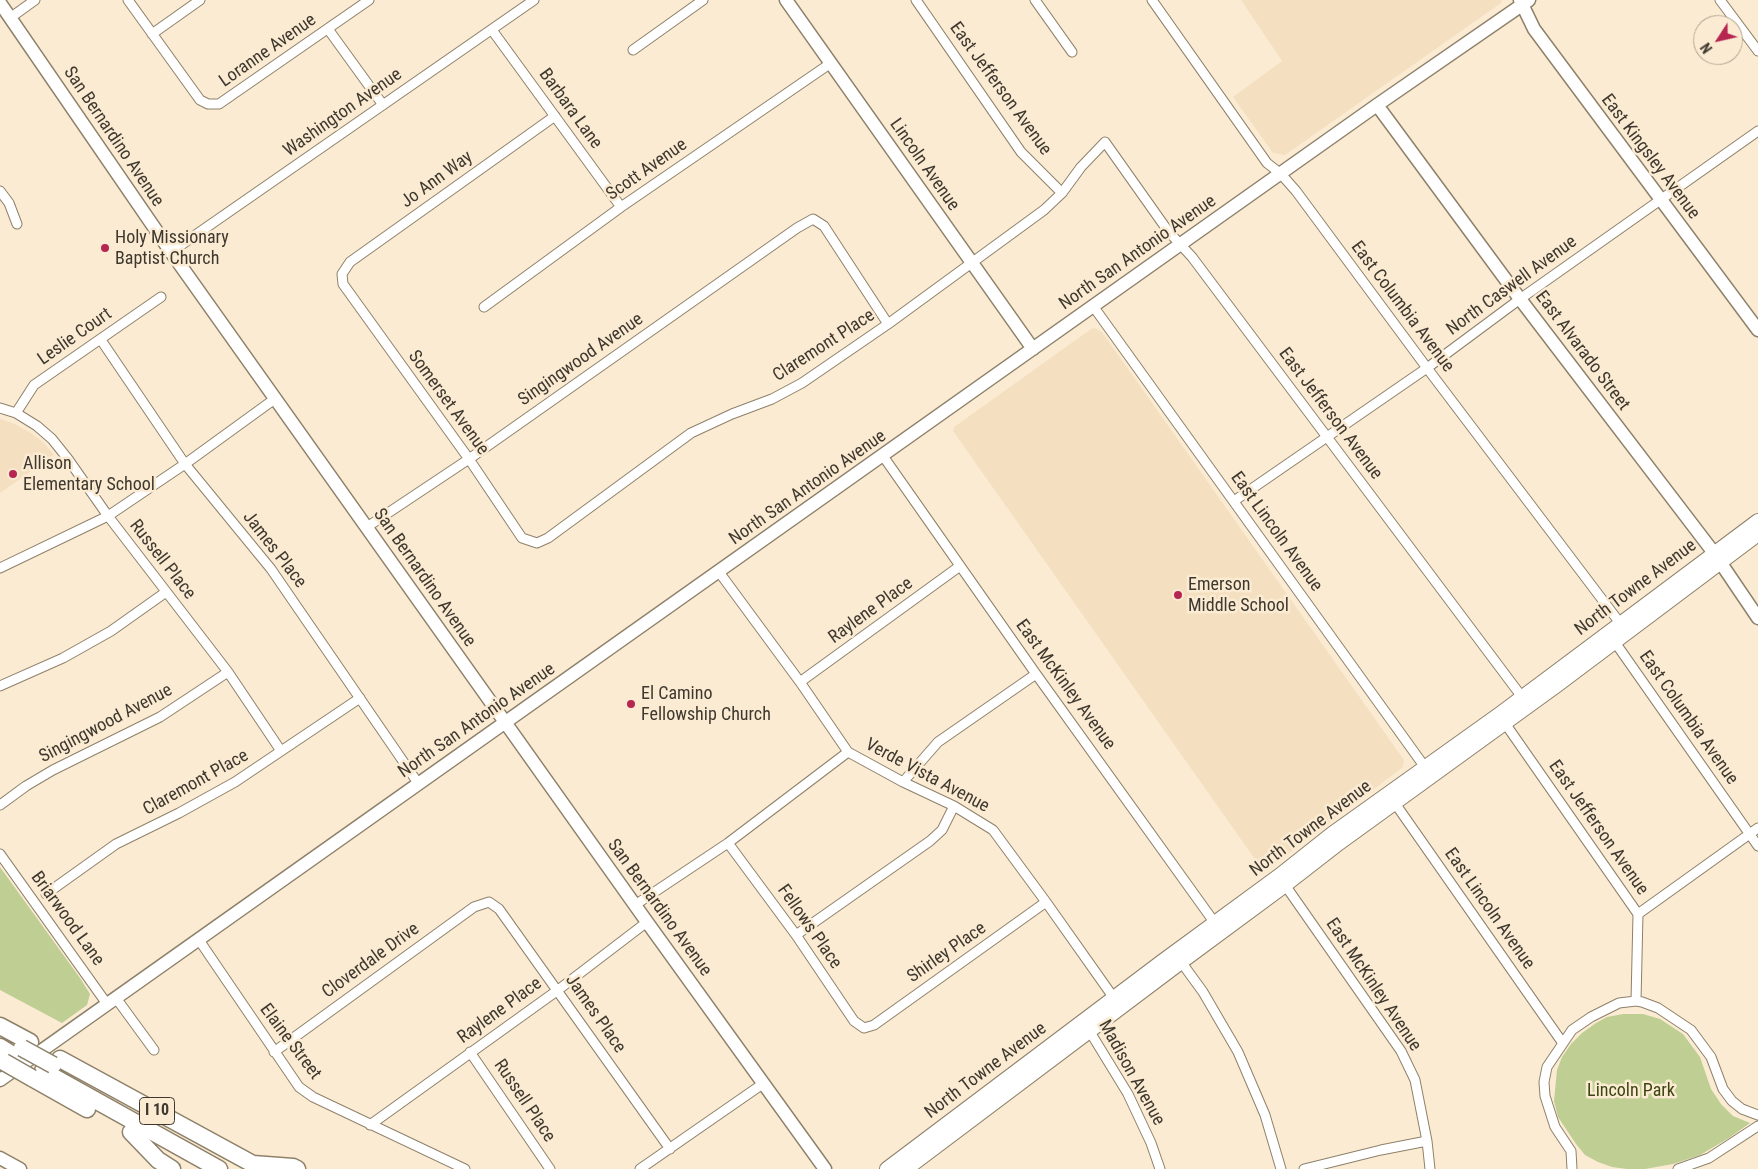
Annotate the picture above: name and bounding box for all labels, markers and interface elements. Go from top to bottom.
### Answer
street label: Loranne Avenue [215,10,321,92]
north arrow [1693,15,1743,65]
street label: East Jefferson Avenue [944,18,1056,160]
text: N [1698,40,1716,56]
street label: San Bernardino Avenue [58,63,168,211]
street label: Washington Avenue [280,64,406,162]
street label: Barbara Lane [534,65,606,153]
street label: East Kingsley Avenue [1596,90,1704,224]
street label: Lincoln Avenue [884,115,964,215]
street label: Scott Avenue [603,134,691,206]
street label: Jo Ann Way [397,147,477,213]
street label: North San Antonio Avenue [1056,191,1220,315]
place label: Holy Missionary Baptist Church [115,227,229,270]
street label: North Caswell Avenue [1443,232,1581,340]
street label: East Columbia Avenue [1346,237,1458,377]
marker: Holy Missionary Baptist Church [99,242,111,254]
street label: East Alvarado Street [1530,287,1634,415]
street label: Leslie Court [34,304,116,370]
street label: Claremont Place [769,305,879,387]
street label: Singingwood Avenue [514,309,648,411]
street label: East Jefferson Avenue [1273,344,1387,484]
street label: Somerset Avenue [403,347,493,459]
street label: North San Antonio Avenue [726,426,890,550]
place label: Allison Elementary School [23,453,155,496]
marker: Allison Elementary School [7,468,19,480]
street label: East Lincoln Avenue [1225,468,1327,596]
street label: San Bernardino Avenue [368,505,480,651]
street label: James Place [237,507,311,593]
street label: Russell Place [124,516,200,604]
street label: North Towne Avenue [1571,535,1701,641]
street label: Raylene Place [825,573,917,649]
place label: Emerson Middle School [1188,574,1289,616]
marker: Emerson Middle School [1172,589,1184,601]
street label: East McKinley Avenue [1010,616,1120,754]
street label: East Columbia Avenue [1634,647,1742,789]
street label: North San Antonio Avenue [395,659,559,783]
street label: Singingwood Avenue [36,680,176,768]
place label: El Camino Fellowship Church [641,683,771,726]
marker: El Camino Fellowship Church [625,698,637,710]
street label: Verde Vista Avenue [861,734,993,818]
street label: Claremont Place [140,745,252,821]
street label: East Jefferson Avenue [1543,757,1653,899]
street label: North Towne Avenue [1246,776,1376,882]
street label: San Bernardino Avenue [602,835,716,981]
street label: East Lincoln Avenue [1439,844,1539,974]
street label: Briarwood Lane [26,868,108,970]
street label: Fellows Place [772,881,846,973]
street label: East McKinley Avenue [1321,914,1425,1056]
street label: Shirley Place [903,918,991,988]
street label: Cloverdale Drive [318,919,424,1003]
street label: James Place [560,970,630,1058]
street label: Raylene Place [454,973,546,1049]
street label: Elaine Street [255,1000,325,1084]
street label: Madison Avenue [1093,1017,1169,1129]
street label: North Towne Avenue [921,1018,1051,1124]
street label: Russell Place [488,1056,560,1146]
park label: Lincoln Park [1587,1080,1675,1102]
road number: I 10 [140,1098,174,1124]

